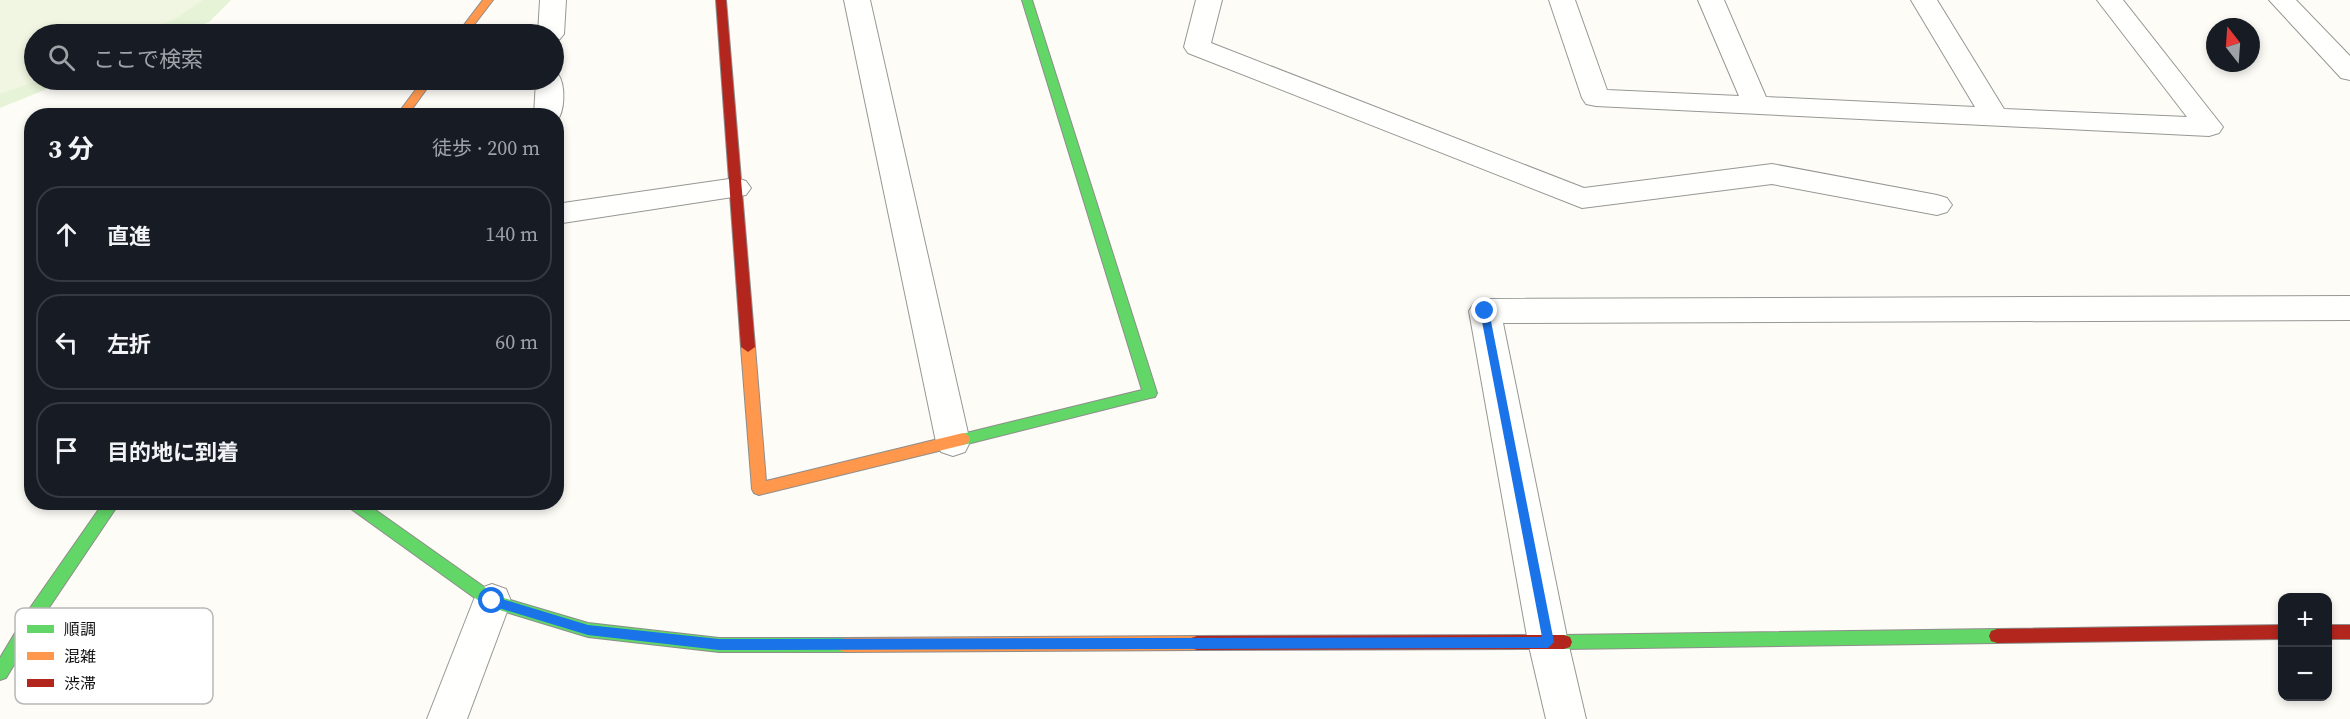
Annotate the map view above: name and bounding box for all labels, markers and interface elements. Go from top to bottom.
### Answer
north arrow [2206,18,2260,72]
search box [24,24,564,90]
icon: search [45,41,78,74]
text: ここで検索 [93,44,203,74]
text: 3 分 [48,131,94,167]
text: 徒歩 · 200 m [432,134,540,162]
icon: ahead [50,218,83,251]
text: 140 m [485,220,538,248]
text: 直進 [107,221,151,251]
route end [1471,297,1497,323]
icon: left [50,326,83,359]
text: 60 m [495,328,538,356]
text: 左折 [107,329,151,359]
icon: arrive [50,434,83,467]
text: 目的地に到着 [107,437,239,467]
route start [478,587,504,613]
map controls [2278,593,2332,701]
button: + [2278,593,2332,647]
legend [15,608,213,704]
text: 順調 [64,618,96,640]
text: 混雑 [64,645,96,667]
button: − [2278,647,2332,701]
text: 渋滞 [64,672,96,694]

